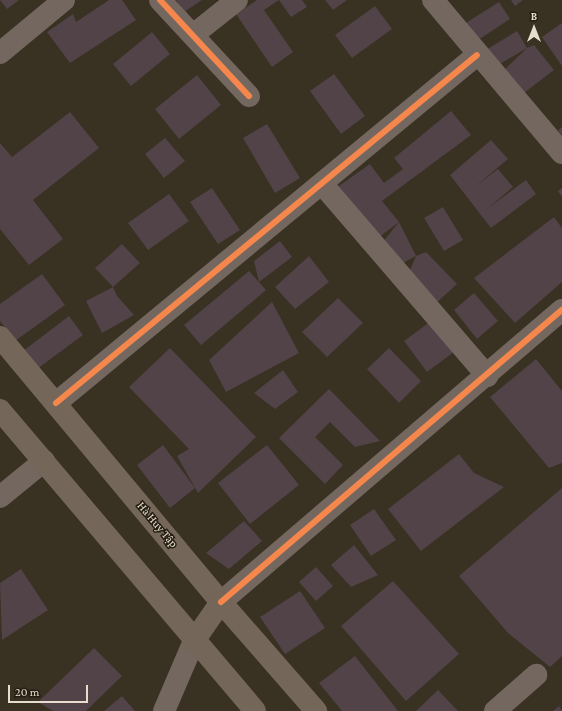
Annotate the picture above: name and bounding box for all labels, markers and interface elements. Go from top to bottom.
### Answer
north arrow [514,8,554,48]
text: B [531,10,537,22]
street label: Hà Huy Tập [134,499,180,551]
scale bar [10,677,90,703]
text: 20 m [15,685,39,699]

